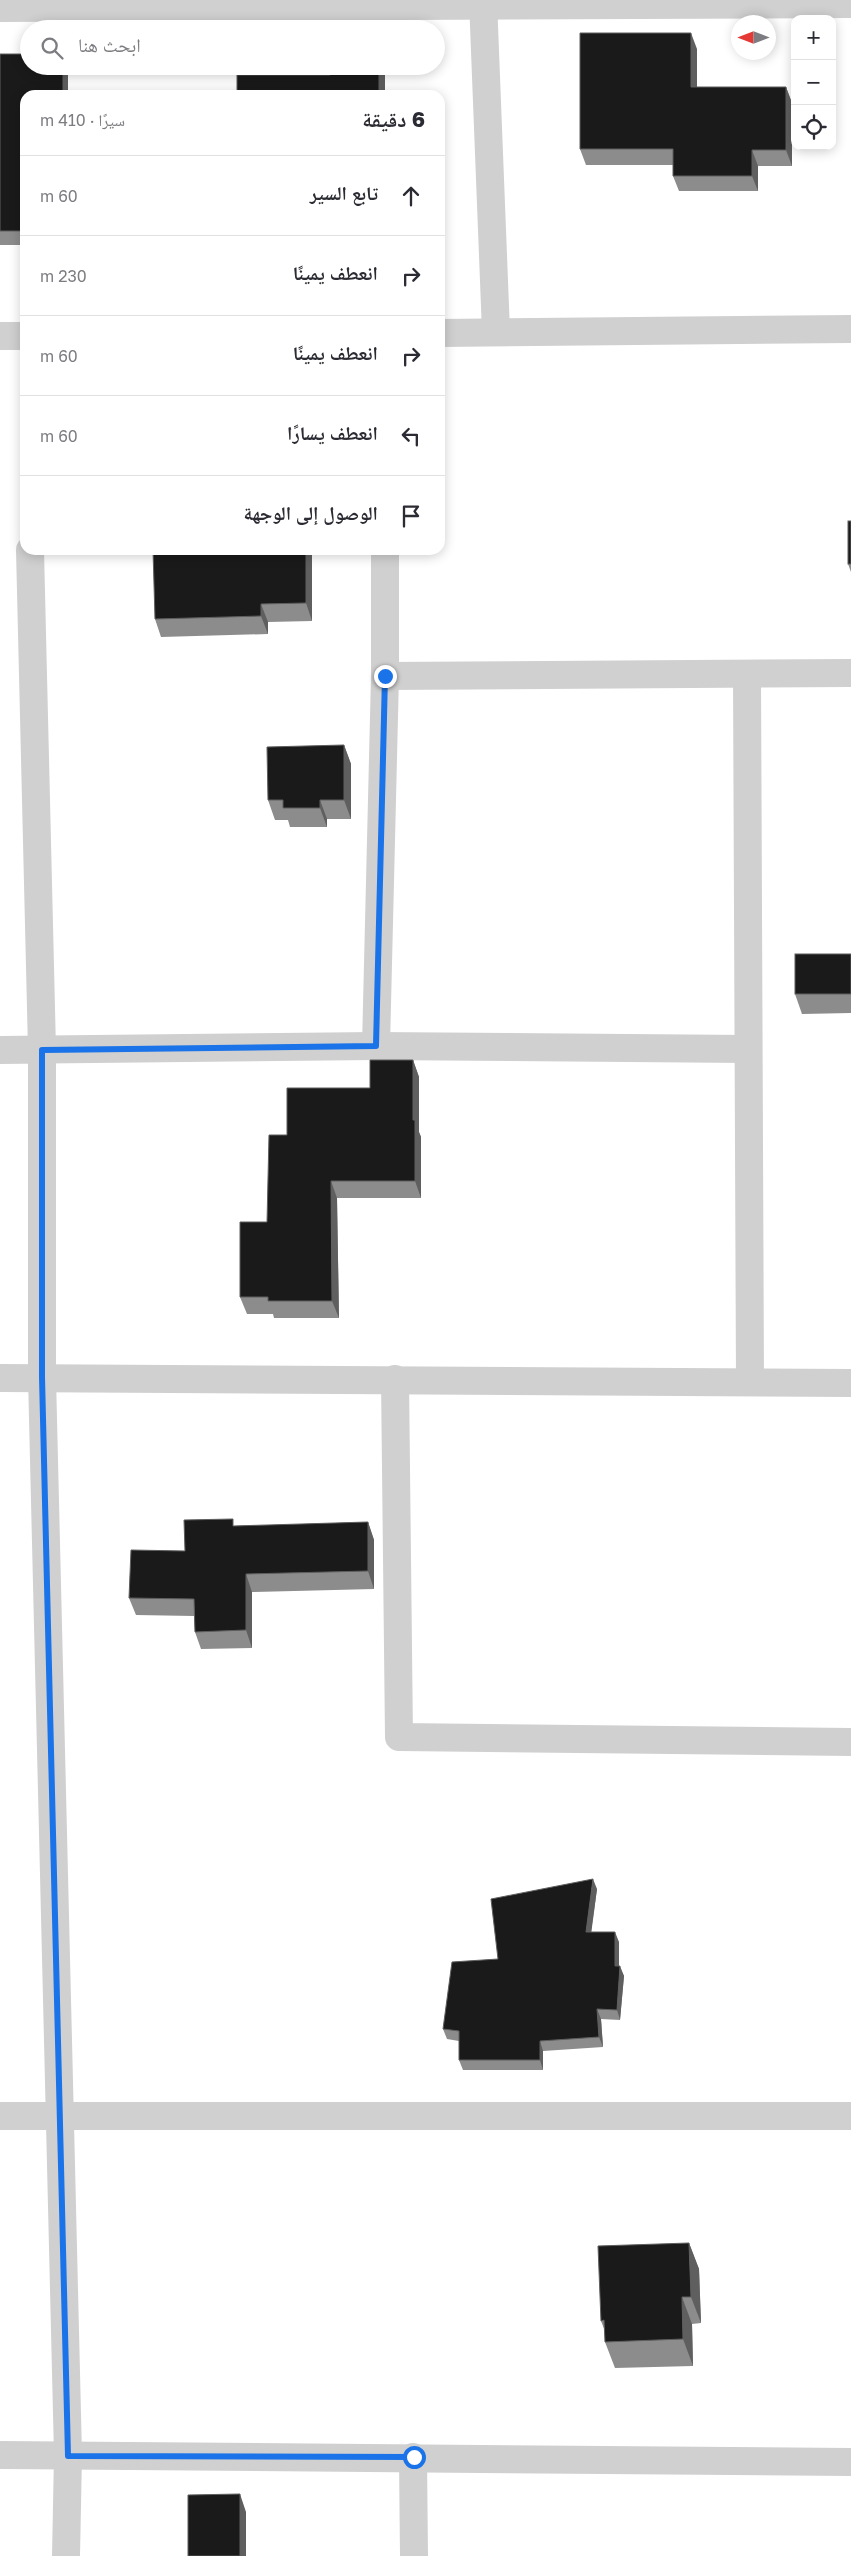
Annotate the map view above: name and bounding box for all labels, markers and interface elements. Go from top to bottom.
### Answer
north arrow [731,15,776,60]
map controls [791,15,836,150]
button: + [791,15,836,60]
search box [20,20,445,75]
text: ابحث هنا [78,33,141,56]
icon: search [38,34,66,62]
button: − [791,60,836,105]
button: locate [791,105,836,150]
text: 6 دقيقة [362,106,425,132]
text: سيرًا · 410 m [40,110,125,130]
text: تابع السير [310,181,378,204]
icon: ahead [397,182,425,210]
text: 60 m [40,186,78,206]
text: انعطف يمينًا [293,261,378,284]
icon: right [397,262,425,290]
text: 230 m [40,266,87,286]
text: انعطف يمينًا [293,341,378,364]
icon: right [397,342,425,370]
text: 60 m [40,346,78,366]
text: انعطف يسارًا [287,421,378,444]
icon: left [397,422,425,450]
text: 60 m [40,426,78,446]
text: الوصول إلى الوجهة [244,501,378,524]
icon: arrive [397,502,425,530]
route end [374,665,397,688]
route start [403,2446,426,2469]

